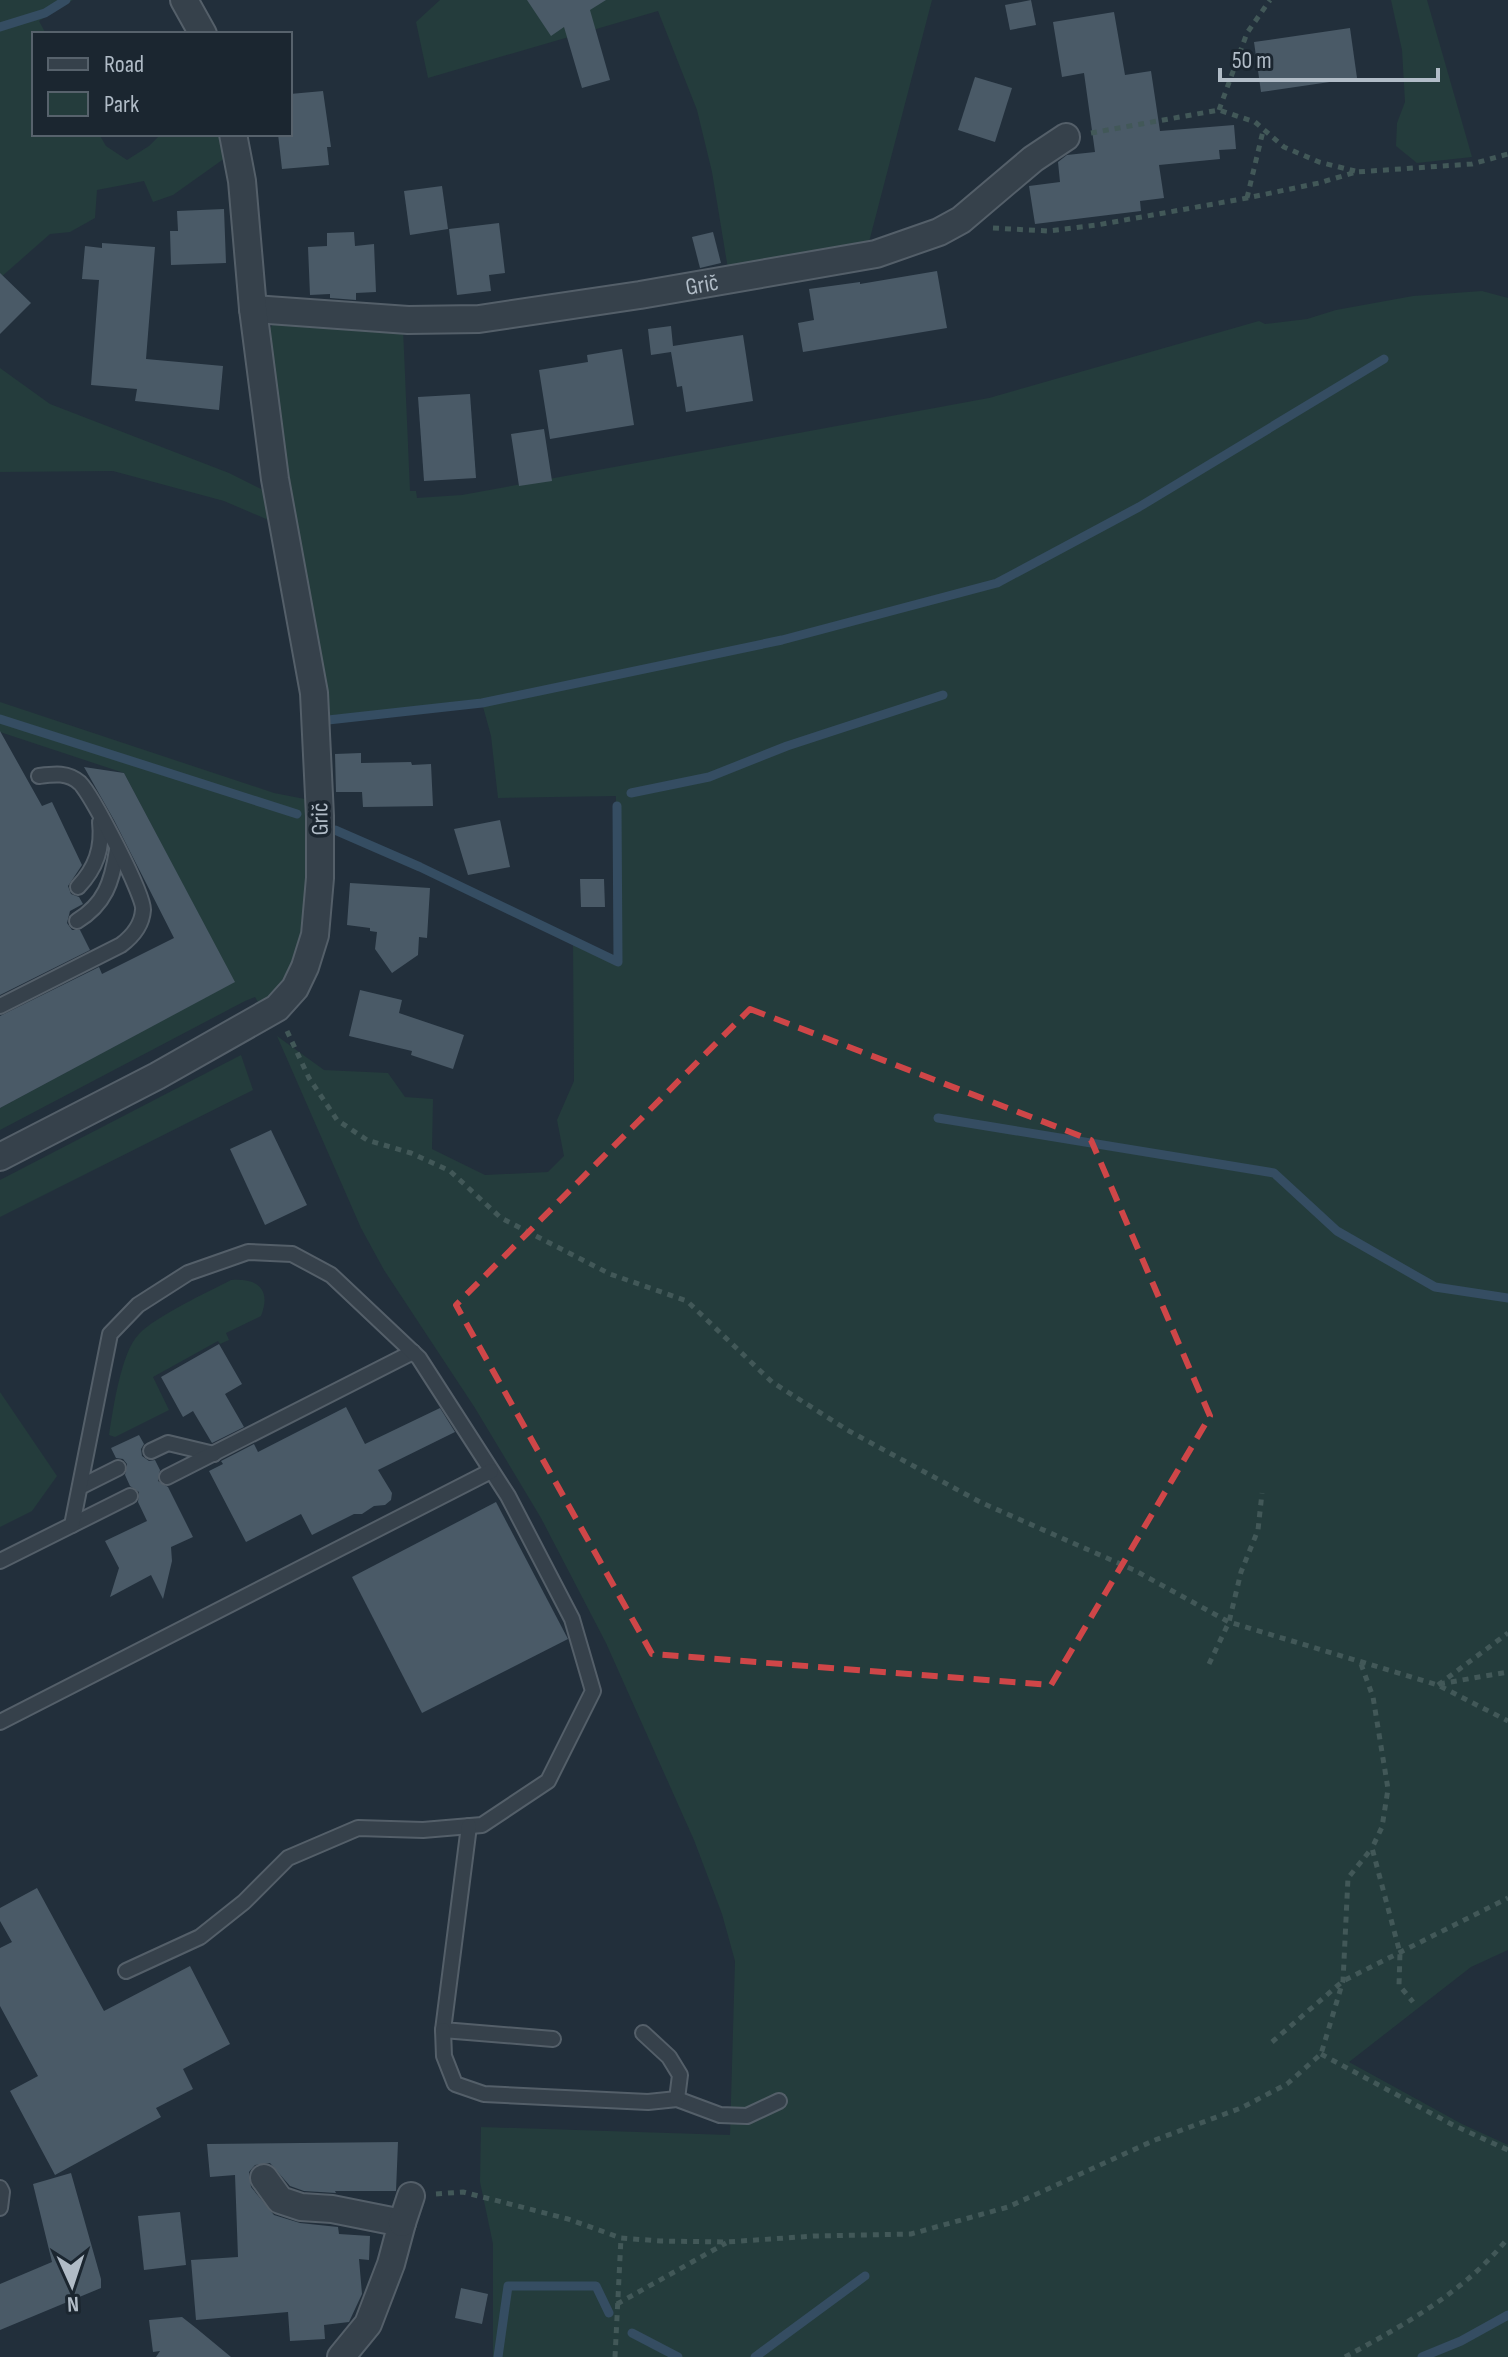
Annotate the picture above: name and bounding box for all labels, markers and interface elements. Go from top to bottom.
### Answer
legend [32,32,292,136]
scale bar [1220,32,1438,82]
text: 50 m [1232,46,1272,75]
text: Road [104,50,144,79]
text: Park [104,90,139,119]
street label: Grič [683,267,721,301]
street label: Grič [305,802,335,836]
north arrow [32,2245,112,2325]
text: N [66,2290,80,2317]

